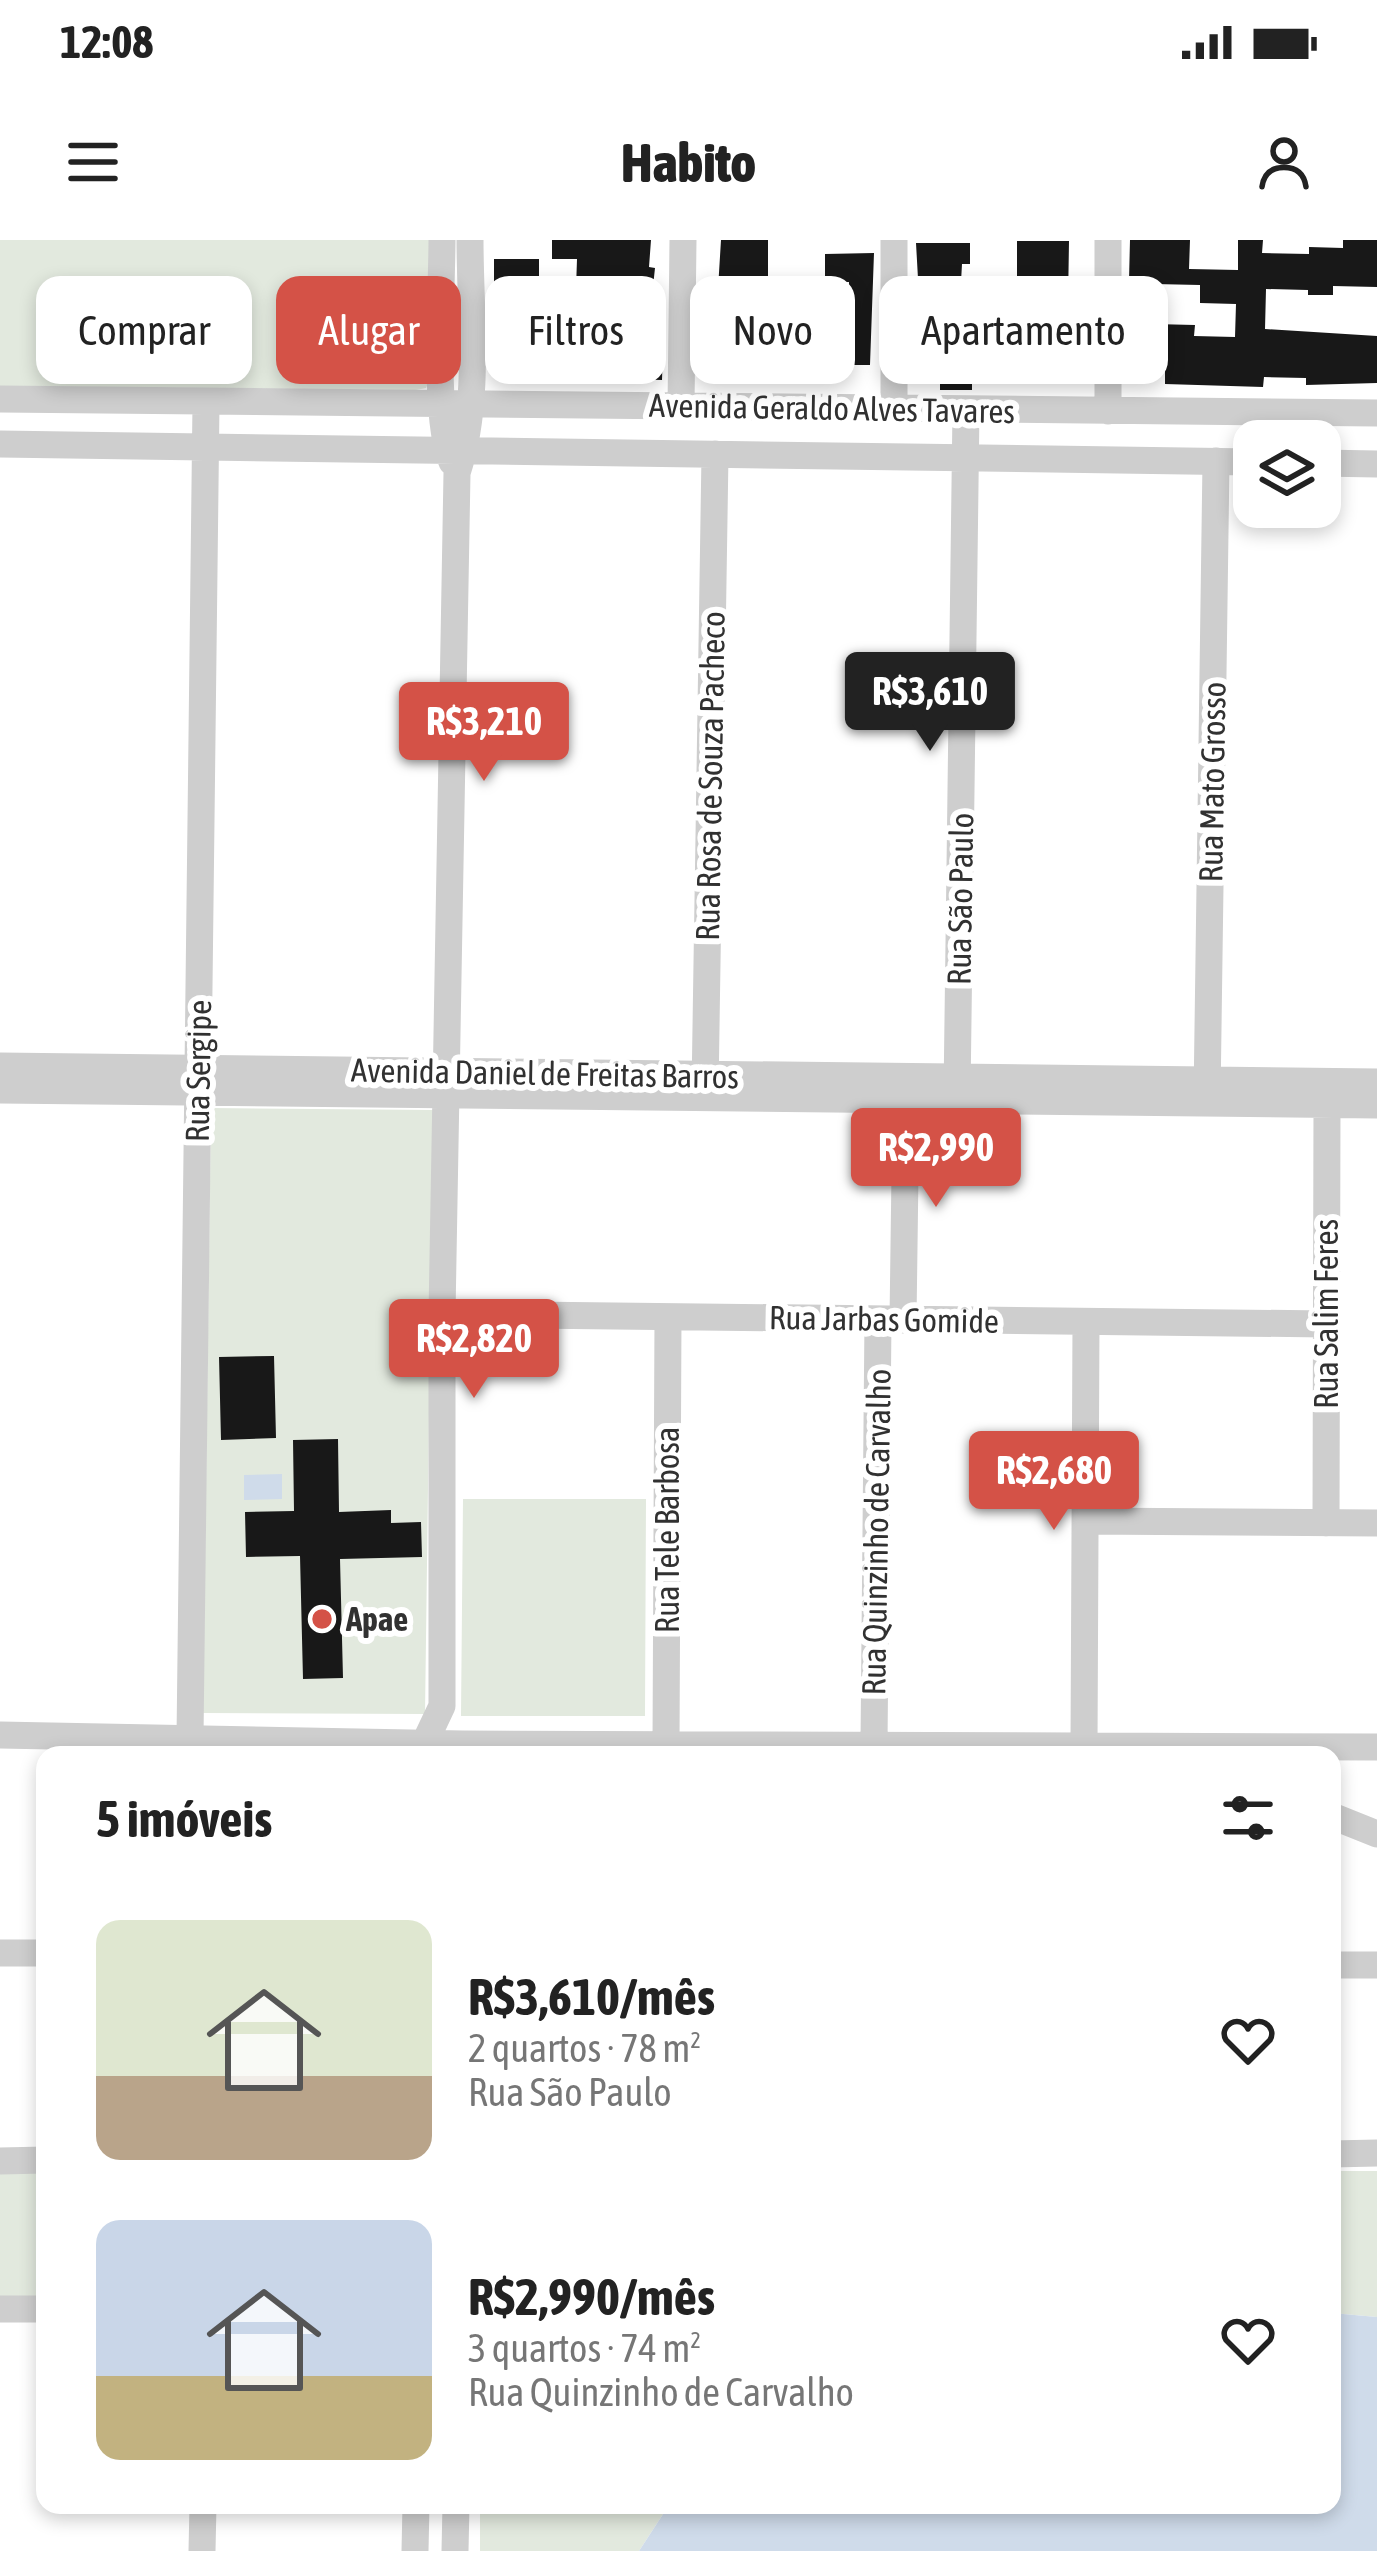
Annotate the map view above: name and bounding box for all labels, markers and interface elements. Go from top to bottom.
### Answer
text: 12:08 [60,16,154,68]
icon: menu [60,129,126,195]
icon: person [1251,129,1317,195]
text: Habito [621,132,756,193]
chip: Comprar [36,276,252,384]
chip: Alugar [276,276,461,384]
chip: Filtros [485,276,666,384]
chip: Novo [690,276,855,384]
chip: Apartamento [879,276,1168,384]
street label: Avenida Geraldo Alves Tavares [649,386,1015,430]
map controls [1233,420,1341,528]
button: layers [1233,420,1341,528]
street label: Rua Rosa de Souza Pacheco [688,611,732,941]
pin: R$3,610 [819,652,1041,754]
text: R$3,610 [872,669,988,713]
street label: Rua Mato Grosso [1191,681,1233,883]
pin: R$3,210 [373,682,595,784]
text: R$3,210 [426,699,542,743]
street label: Rua São Paulo [939,813,981,985]
street label: Rua Sergipe [178,1000,218,1142]
street label: Avenida Daniel de Freitas Barros [351,1051,739,1095]
pin: R$2,990 [825,1108,1047,1210]
text: R$2,990 [878,1125,994,1169]
street label: Rua Salim Feres [1307,1219,1345,1409]
street label: Rua Jarbas Gomide [769,1298,999,1340]
pin: R$2,820 [363,1299,585,1401]
text: R$2,820 [416,1316,532,1360]
street label: Rua Quinzinho de Carvalho [854,1368,898,1696]
street label: Rua Tele Barbosa [648,1427,686,1633]
pin: R$2,680 [943,1431,1165,1533]
text: R$2,680 [996,1448,1112,1492]
place label: Apae [345,1600,408,1638]
marker: Apae [309,1606,335,1632]
icon: filters [1215,1785,1281,1851]
text: 5 imóveis [96,1789,272,1848]
text: R$3,610/mês [468,1967,715,2026]
icon: home [192,1968,336,2112]
icon: heart [1215,2007,1281,2073]
text: 2 quartos · 78 m² [468,2026,701,2070]
text: Rua São Paulo [468,2070,672,2114]
text: R$2,990/mês [468,2267,715,2326]
icon: home [192,2268,336,2412]
icon: heart [1215,2307,1281,2373]
text: 3 quartos · 74 m² [468,2326,701,2370]
text: Rua Quinzinho de Carvalho [468,2370,854,2414]

